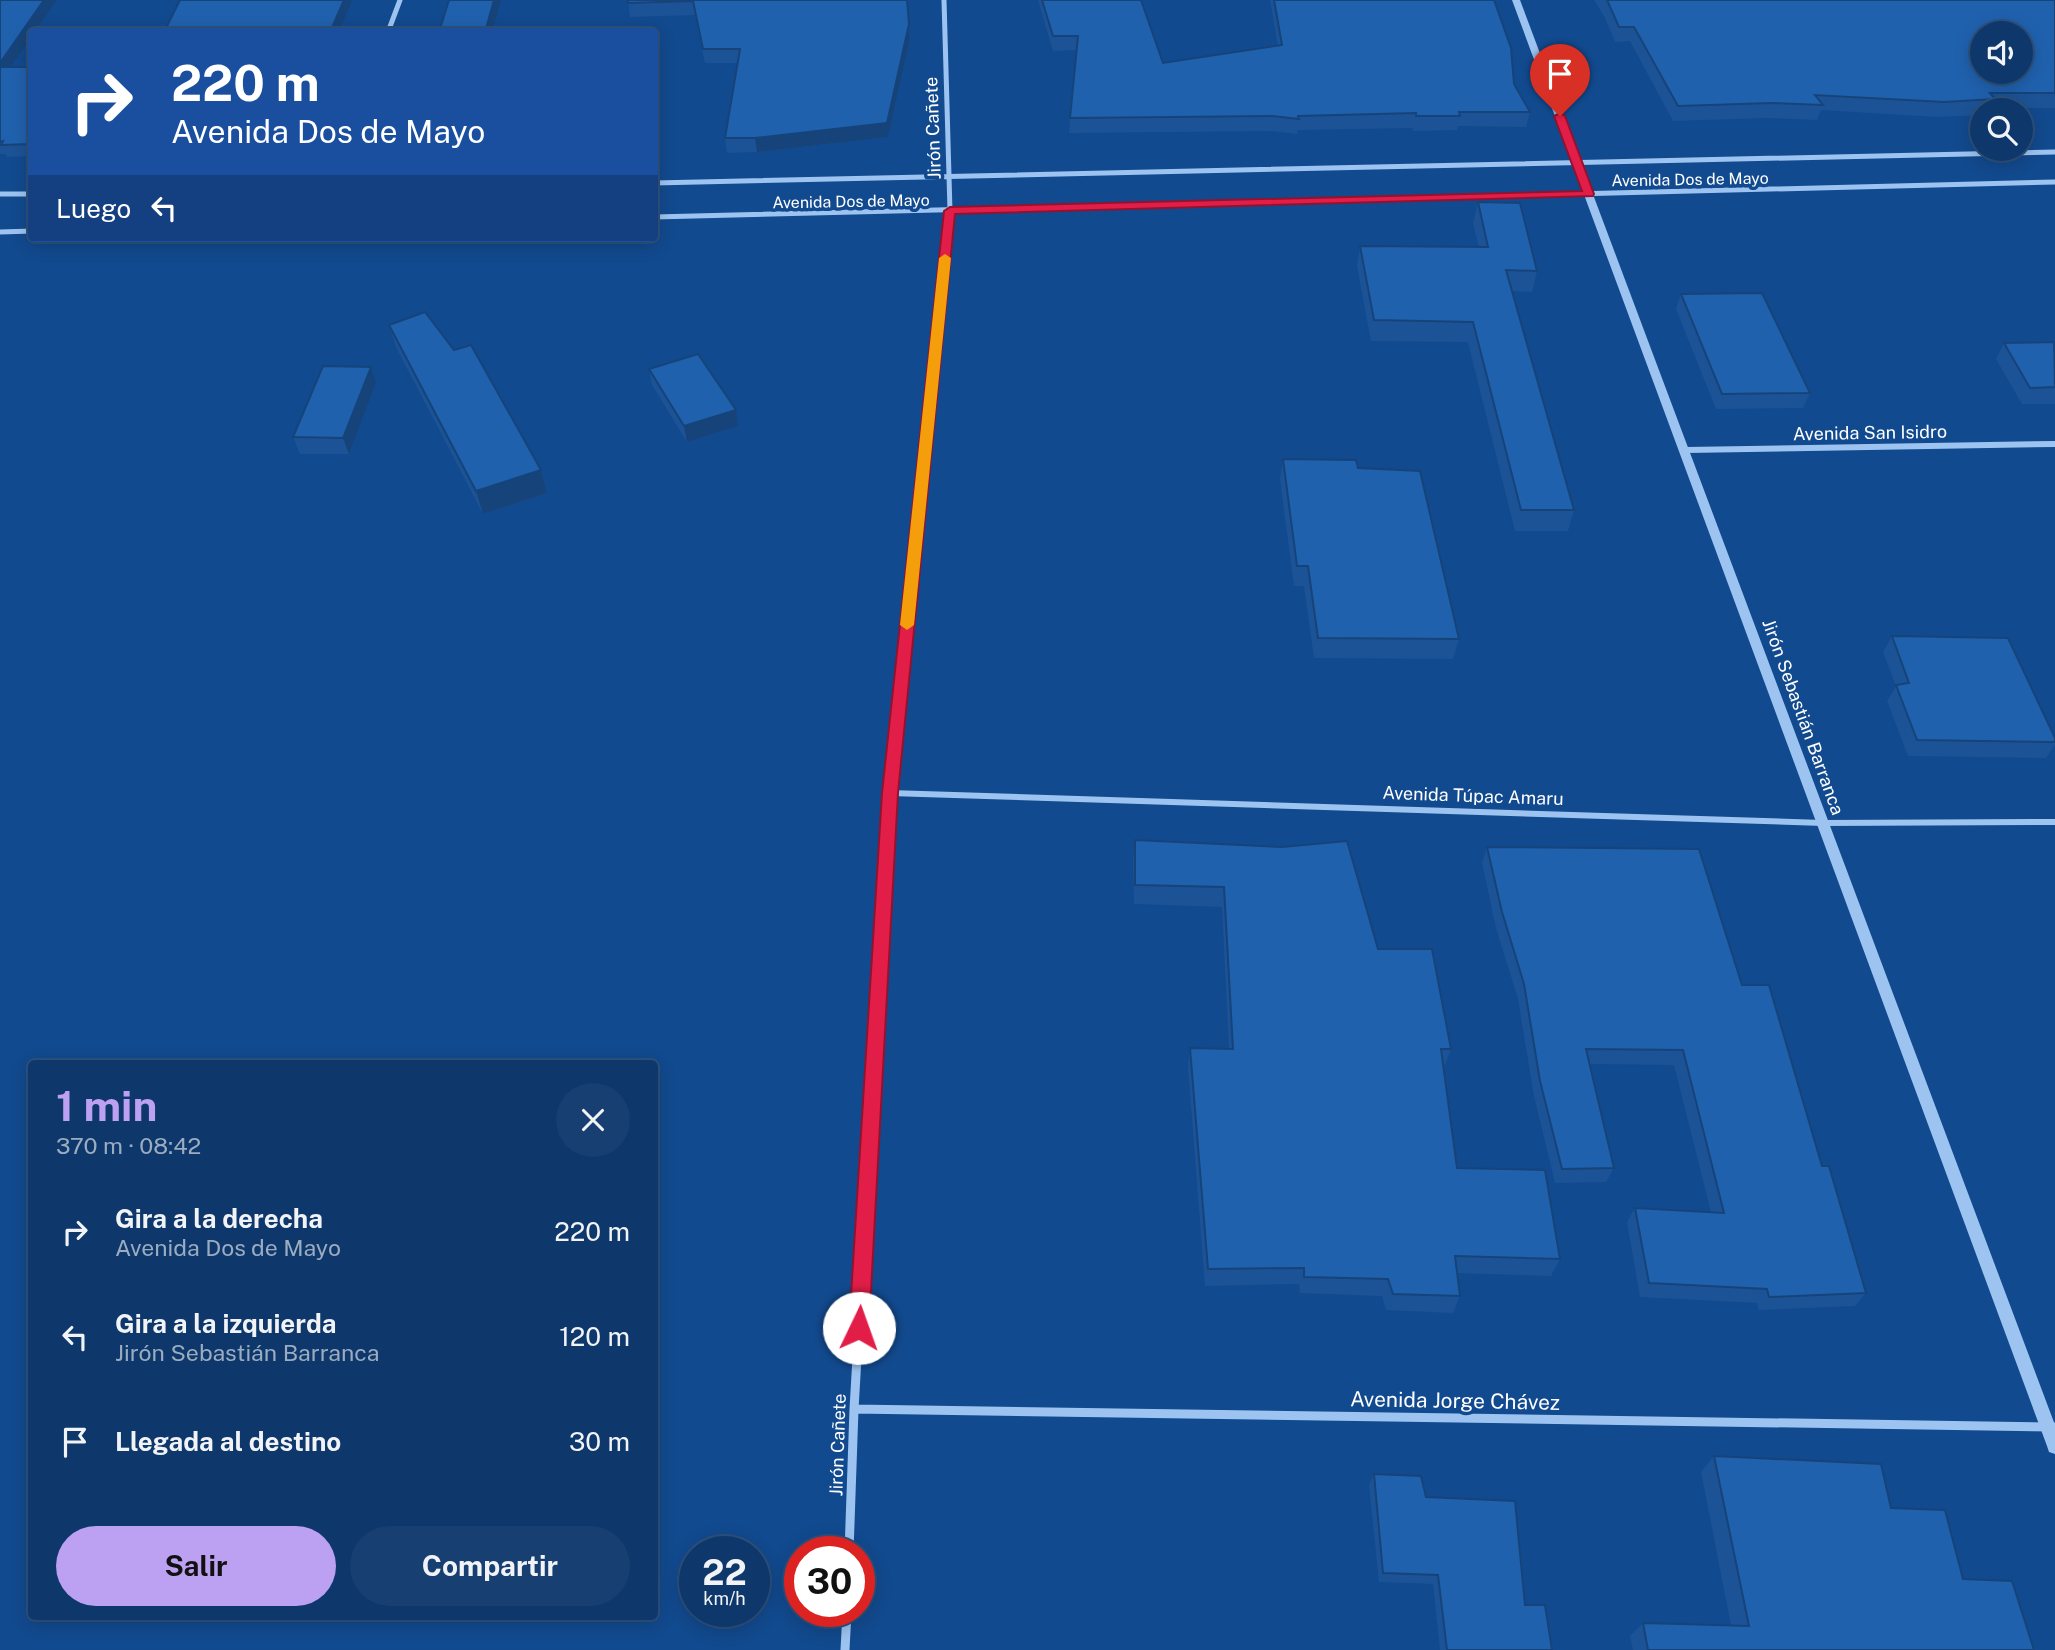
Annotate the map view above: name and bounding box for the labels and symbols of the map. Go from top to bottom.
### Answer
pin [1530,44,1590,116]
street label: Jirón Cañete [920,76,945,180]
street label: Avenida Dos de Mayo [1611,169,1769,190]
street label: Avenida Dos de Mayo [772,191,930,212]
street label: Avenida San Isidro [1793,421,1947,444]
street label: Jirón Sebastián Barranca [1758,616,1849,818]
street label: Avenida Túpac Amaru [1382,782,1564,809]
position arrow [822,1291,896,1365]
street label: Avenida Jorge Chávez [1350,1386,1560,1415]
street label: Jirón Cañete [825,1393,850,1497]
speed limit sign: 30 [784,1536,875,1627]

